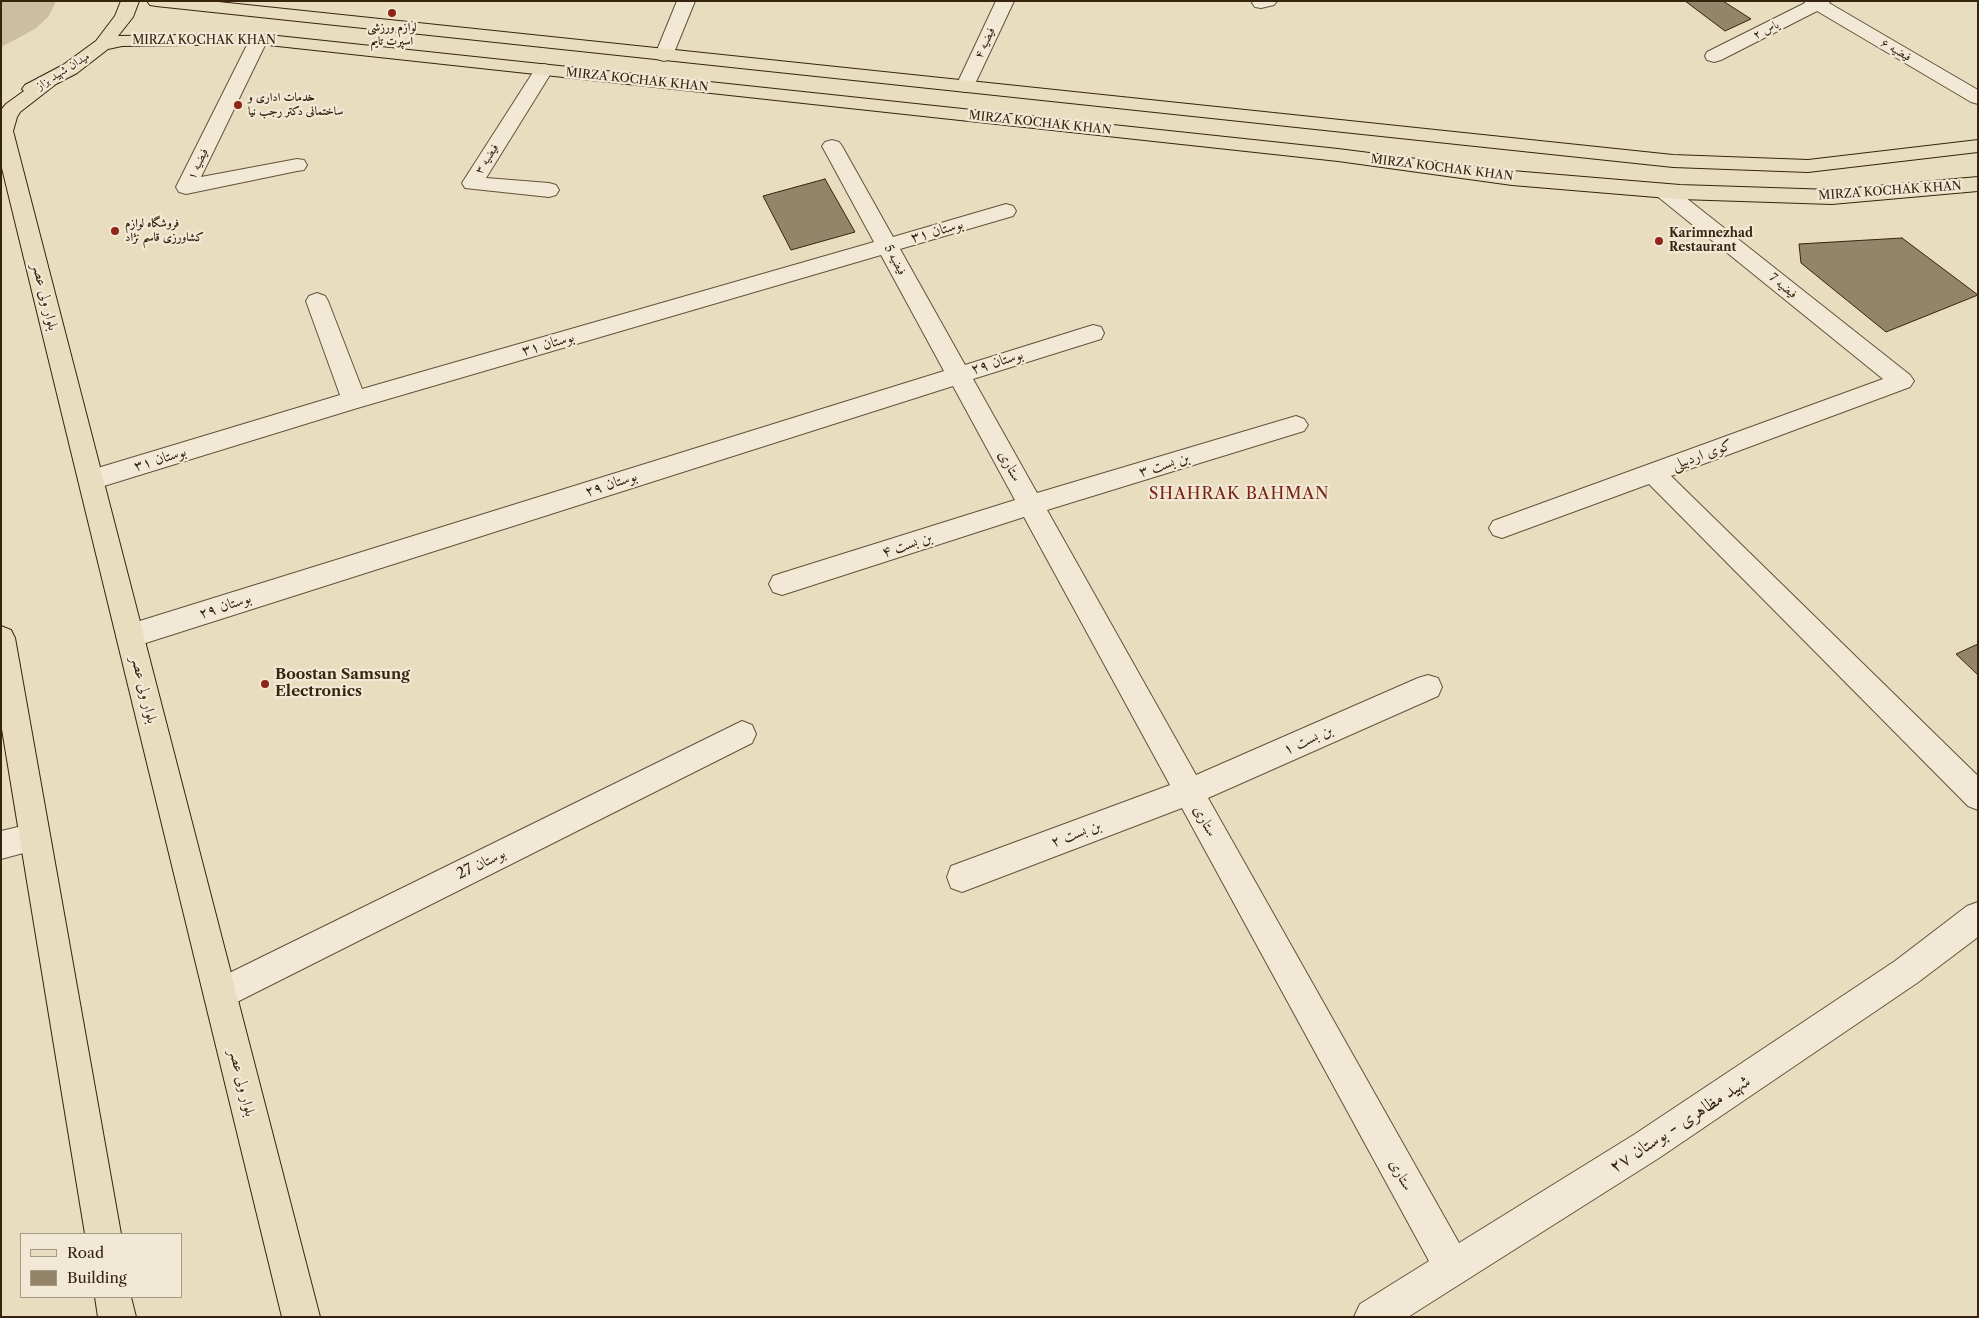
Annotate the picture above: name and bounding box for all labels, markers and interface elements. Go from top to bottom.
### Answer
marker: لوازم ورزشی اسپرت تایم [386,7,398,19]
street label: یاس ۲ [1751,17,1781,43]
place label: لوازم ورزشی اسپرت تایم [367,21,417,49]
street label: فیضیه ۴ [972,25,998,61]
street label: MIRZA KOCHAK KHAN [132,34,276,48]
street label: فیضیه ۶ [1878,36,1914,64]
street label: میدان شهید بزاز [34,49,92,93]
street label: MIRZA KOCHAK KHAN [565,65,709,95]
place label: خدمات اداری و ساختمانی دکتر رجب نیا [248,91,343,119]
marker: خدمات اداری و ساختمانی دکتر رجب نیا [232,99,244,111]
street label: MIRZA KOCHAK KHAN [968,108,1112,138]
street label: فیضیه ۳ [472,141,502,177]
street label: فیضیه ۱ [184,146,212,182]
street label: MIRZA KOCHAK KHAN [1370,152,1514,184]
street label: MIRZA KOCHAK KHAN [1818,179,1962,203]
street label: بوستان ۳۱ [909,215,965,247]
place label: فروشگاه لوازم کشاورزی قاسم نژاد [125,217,204,245]
marker: فروشگاه لوازم کشاورزی قاسم نژاد [109,225,121,237]
place label: Karimnezhad Restaurant [1669,227,1753,255]
marker: Karimnezhad Restaurant [1653,235,1665,247]
street label: فیضیه 5 [881,242,909,278]
street label: بلوار ولی عصر [28,262,62,332]
street label: فیضیه 7 [1766,270,1800,302]
street label: بوستان ۳۱ [520,328,576,360]
street label: بوستان ۲۹ [969,346,1025,378]
street label: کوی اردبیلی [1669,436,1735,474]
street label: بوستان ۳۱ [132,443,188,475]
street label: ستاری [994,447,1026,485]
street label: بن بست ۳ [1137,449,1191,481]
street label: بوستان ۲۹ [583,467,639,501]
district label: SHAHRAK BAHMAN [1147,484,1331,504]
street label: بن بست ۴ [880,528,934,562]
street label: بوستان ۲۹ [197,589,253,623]
street label: بلوار ولی عصر [127,655,161,725]
place label: Boostan Samsung Electronics [275,666,410,701]
marker: Boostan Samsung Electronics [259,678,271,690]
street label: ۱ بن بست [1281,721,1335,759]
street label: ستاری [1189,802,1221,840]
street label: بن بست ۲ [1049,817,1103,851]
street label: بوستان 27 [454,844,508,884]
street label: بلوار ولی عصر [225,1048,259,1118]
street label: شهید مظاهری - بوستان ۲۷ [1606,1070,1754,1178]
street label: ستاری [1385,1156,1417,1194]
legend [20,1233,182,1298]
text: Road [67,1243,104,1262]
text: Building [67,1268,127,1287]

